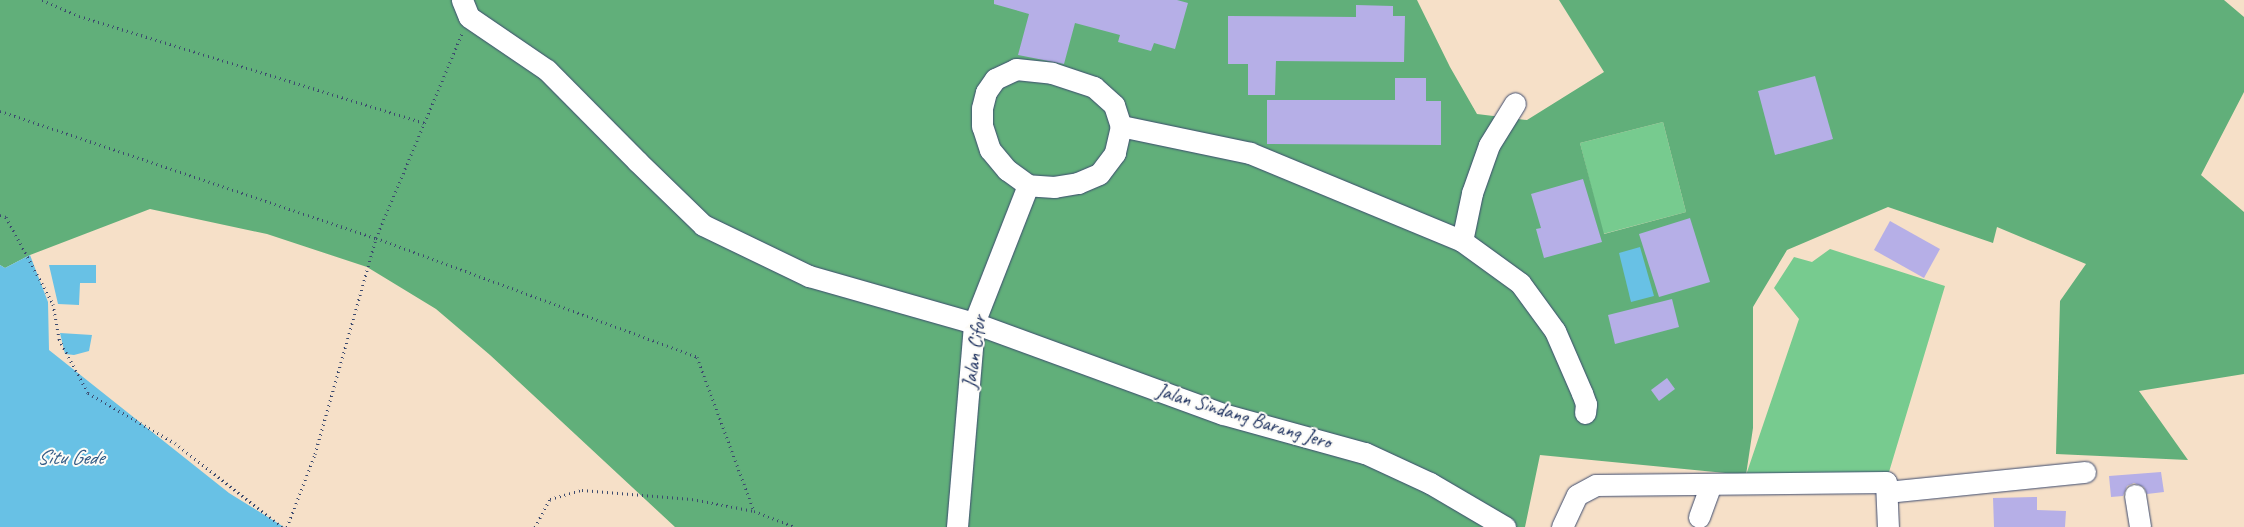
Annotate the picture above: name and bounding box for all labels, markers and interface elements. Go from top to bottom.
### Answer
street label: Jalan Cifor [957,314,991,390]
street label: Jalan Sindang Barang Jero [1154,378,1334,454]
water label: Situ Gede [37,444,103,470]

